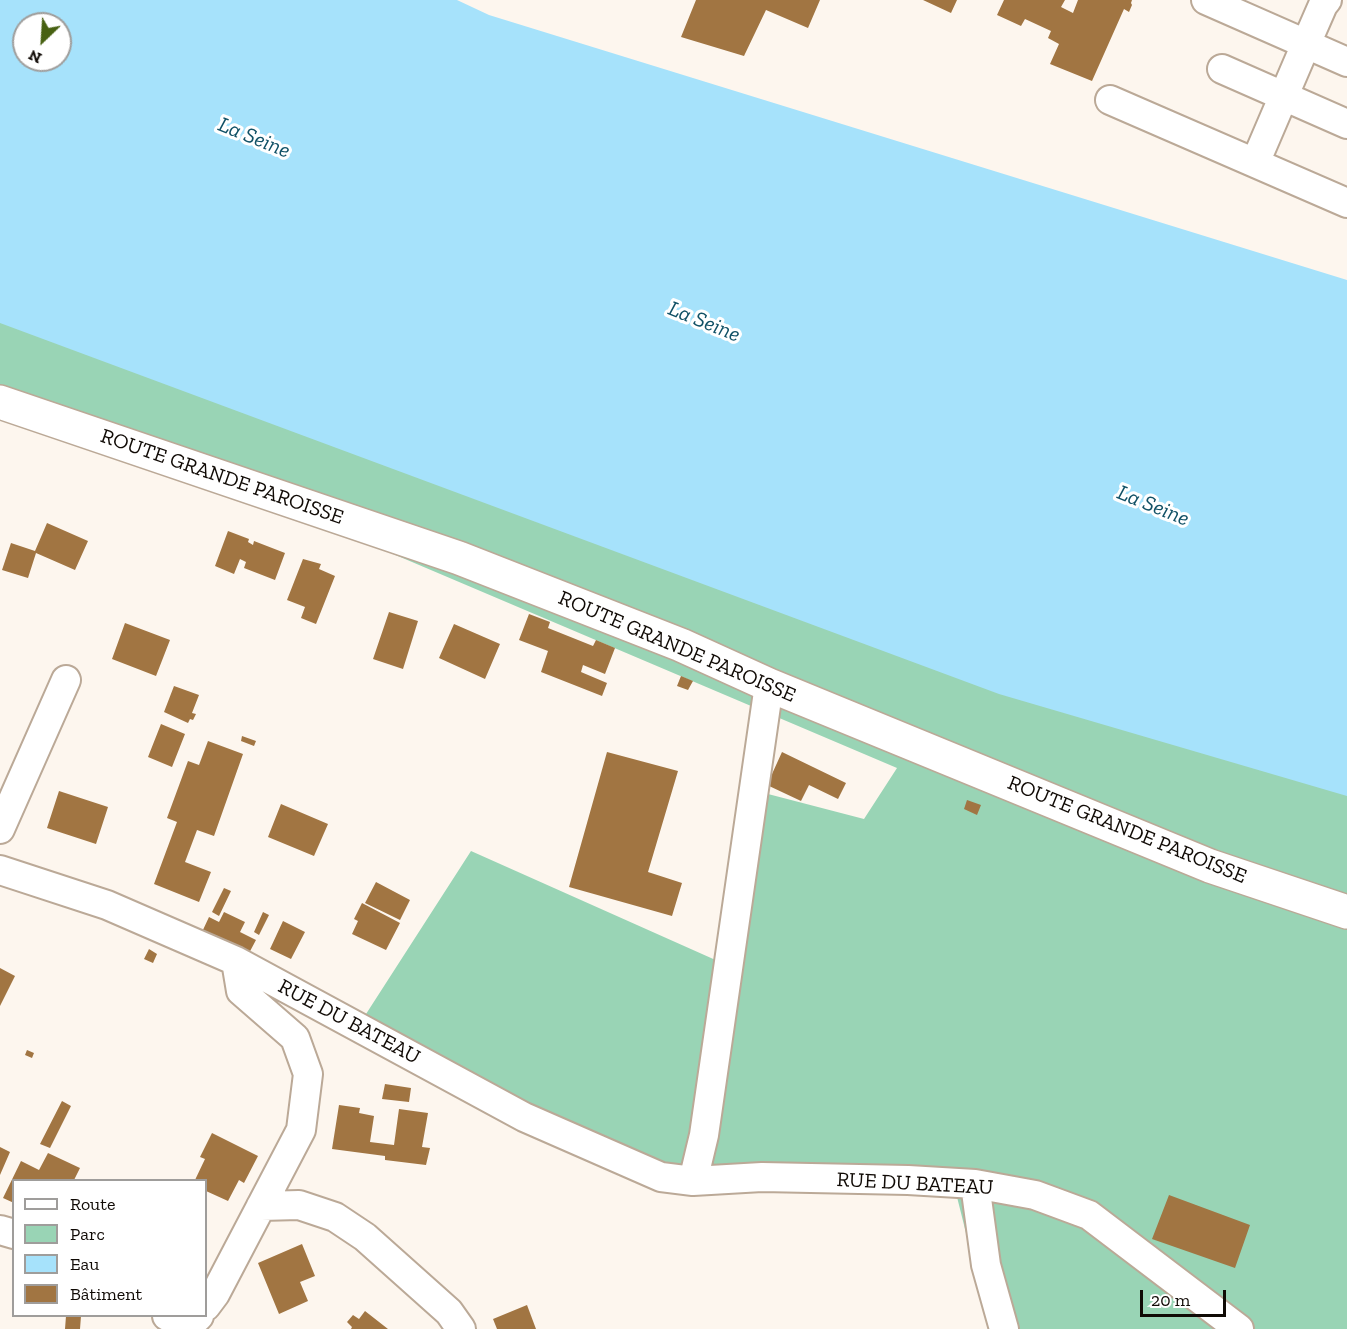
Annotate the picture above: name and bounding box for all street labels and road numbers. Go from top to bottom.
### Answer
street label: ROUTE GRANDE PAROISSE [97,424,347,530]
street label: ROUTE GRANDE PAROISSE [555,586,799,708]
street label: ROUTE GRANDE PAROISSE [1004,770,1250,890]
street label: RUE DU BATEAU [274,974,424,1070]
street label: RUE DU BATEAU [836,1167,994,1201]

